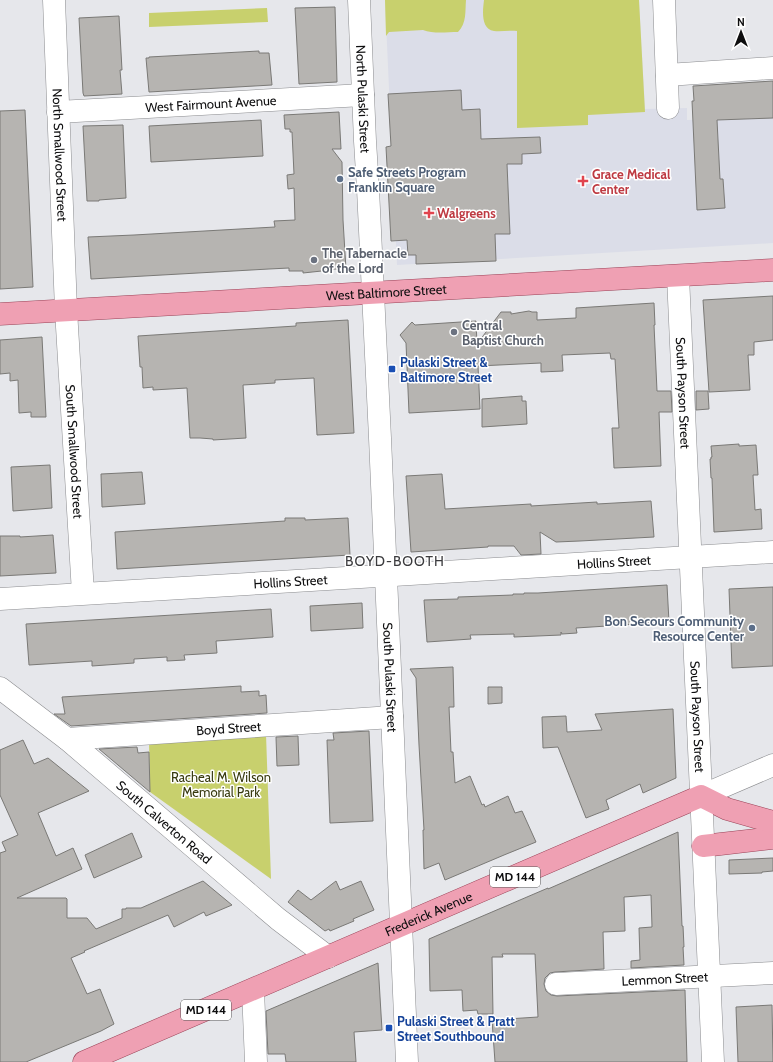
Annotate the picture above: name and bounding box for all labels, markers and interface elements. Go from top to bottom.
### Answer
north arrow [721,12,761,52]
text: N [737,15,745,29]
street label: North Pulaski Street [353,44,374,154]
street label: North Smallwood Street [49,88,71,222]
street label: West Fairmount Avenue [145,92,277,115]
place label: Safe Streets Program Franklin Square [348,164,466,195]
place label: Grace Medical Center [592,166,671,197]
marker: Safe Streets Program Franklin Square [335,174,345,184]
marker: Grace Medical Center [577,175,589,187]
place label: Walgreens [437,205,496,221]
marker: Walgreens [424,208,434,218]
place label: The Tabernacle of the Lord [322,245,407,276]
marker: The Tabernacle of the Lord [309,255,319,265]
street label: West Baltimore Street [326,281,448,303]
place label: Central Baptist Church [462,317,544,348]
marker: Central Baptist Church [449,327,459,337]
street label: South Payson Street [673,337,694,450]
place label: Pulaski Street & Baltimore Street [400,354,492,385]
marker: Pulaski Street & Baltimore Street [387,364,397,374]
street label: South Smallwood Street [62,384,87,520]
street label: Hollins Street [576,551,652,572]
district label: BOYD-BOOTH [345,552,445,570]
street label: Hollins Street [253,571,329,592]
place label: Bon Secours Community Resource Center [604,613,745,644]
street label: South Pulaski Street [380,622,401,733]
marker: Bon Secours Community Resource Center [747,623,757,633]
street label: South Payson Street [687,660,708,773]
street label: Boyd Street [196,718,262,738]
park label: Racheal M. Wilson Memorial Park [171,769,271,800]
street label: South Calverton Road [113,777,215,867]
road number: MD 144 [490,867,540,887]
street label: Frederick Avenue [382,888,475,939]
street label: Lemmon Street [621,968,709,989]
road number: MD 144 [181,1000,231,1020]
place label: Pulaski Street & Pratt Street Southbound [397,1013,515,1044]
marker: Pulaski Street & Pratt Street Southbound [384,1023,394,1033]

